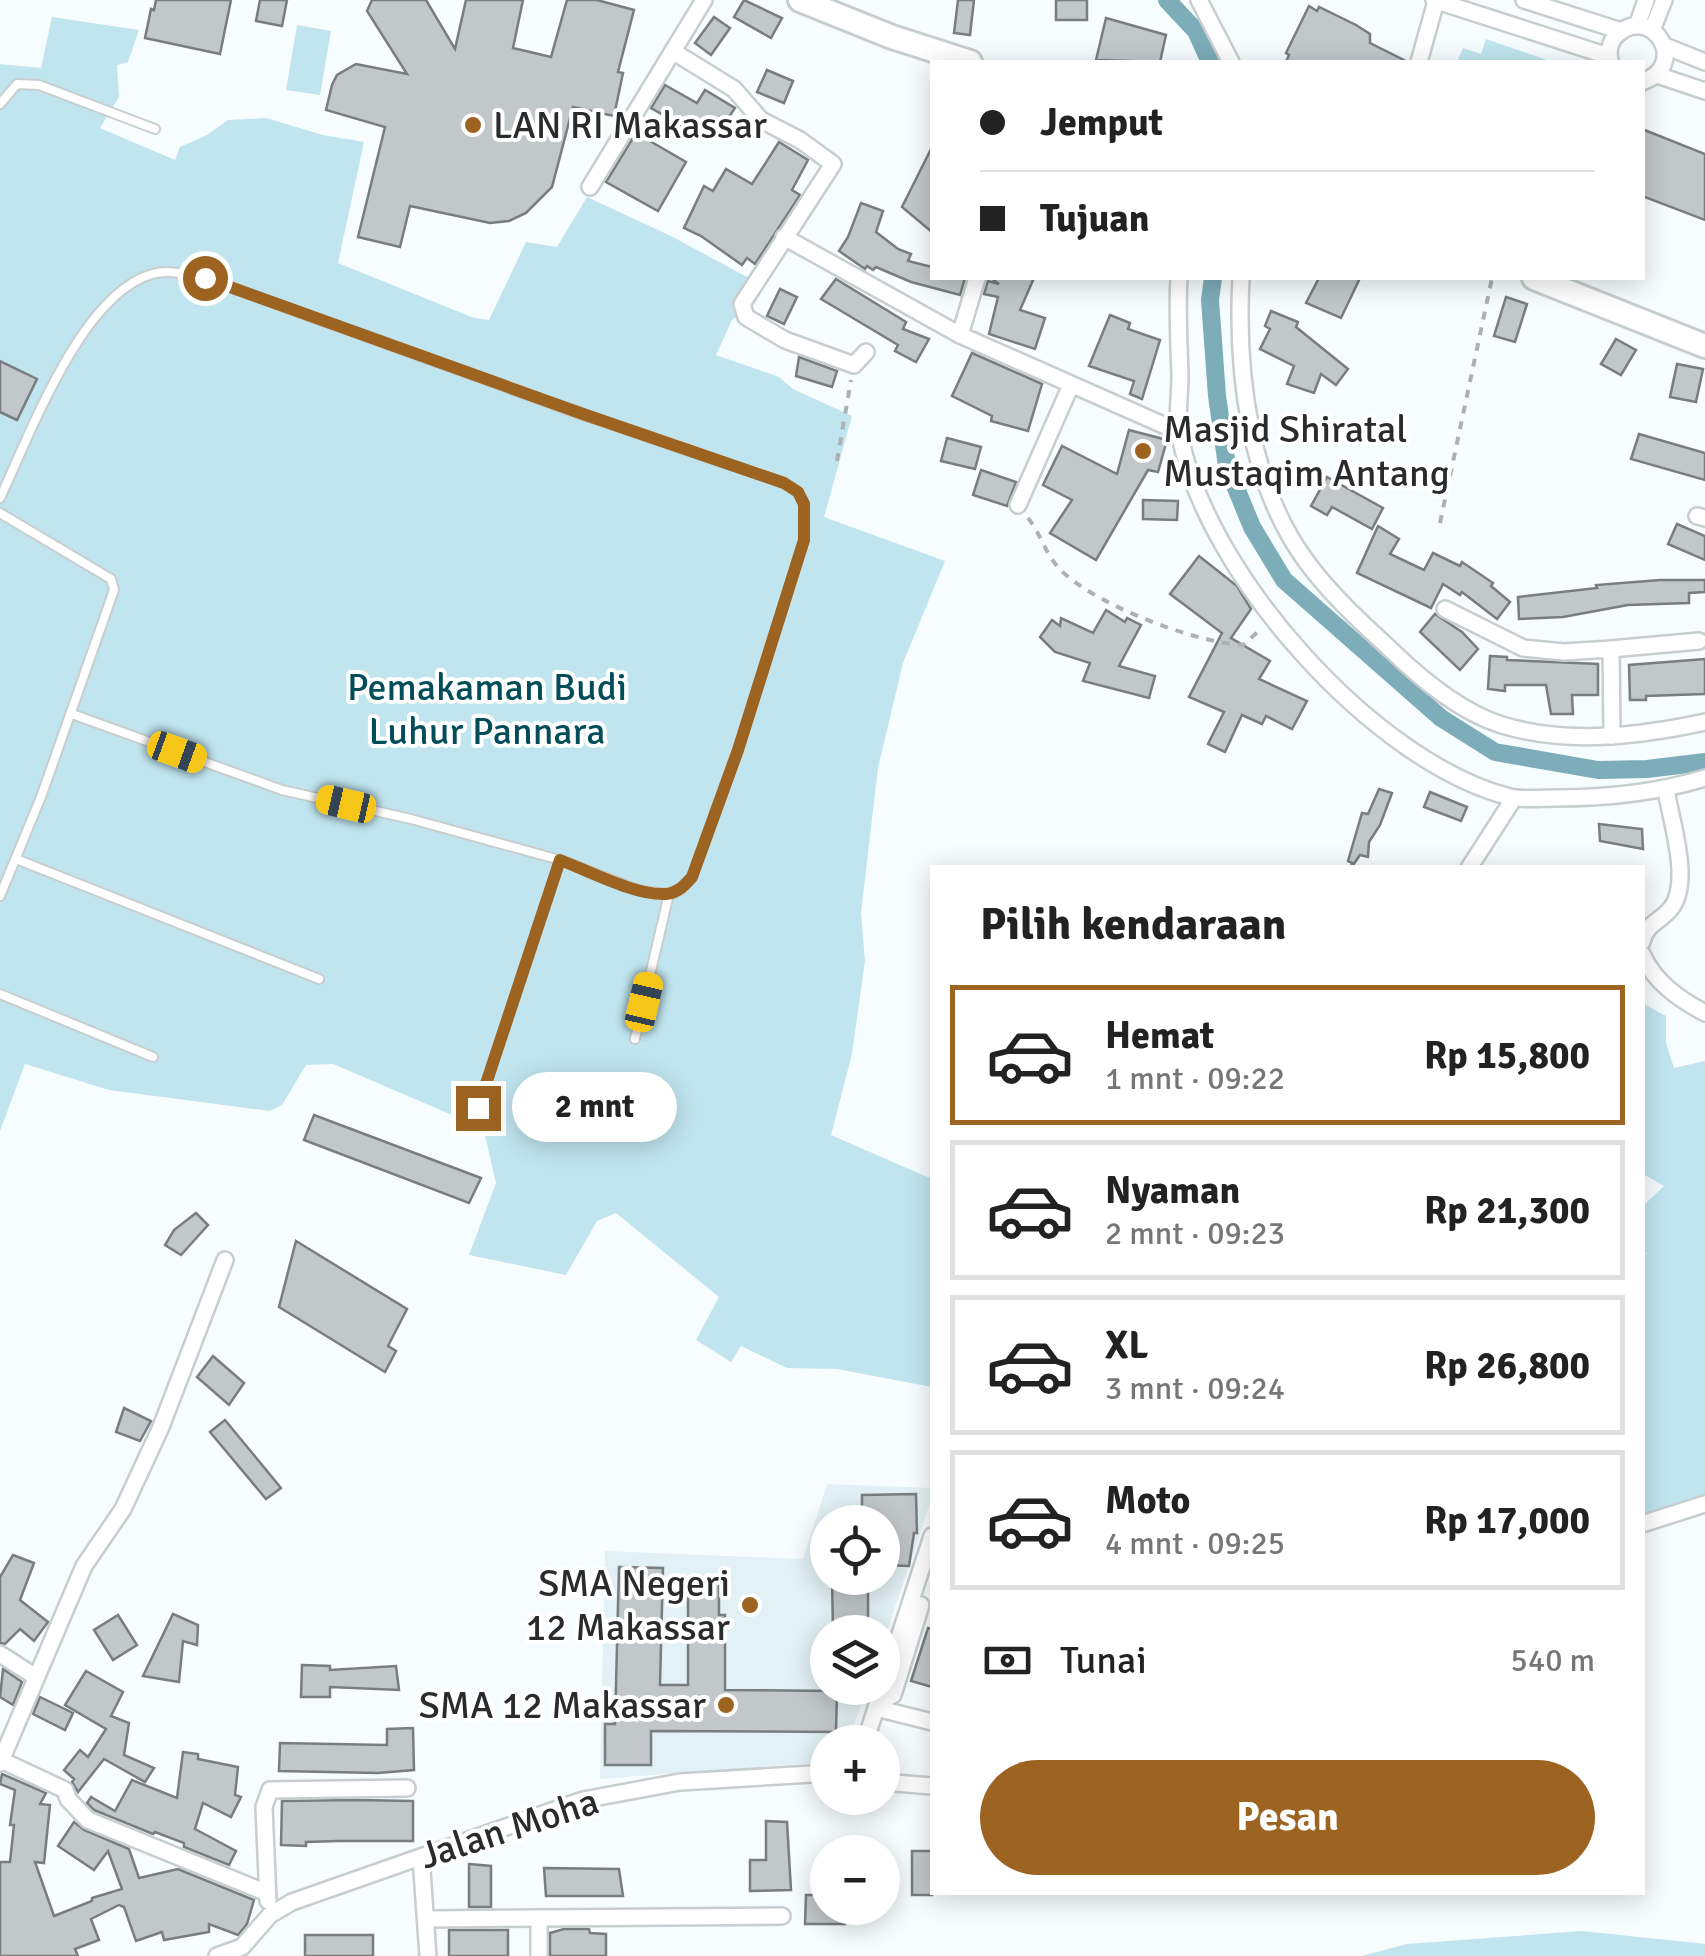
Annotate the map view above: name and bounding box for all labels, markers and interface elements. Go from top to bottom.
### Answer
text: Jemput [1040,99,1163,146]
place label: LAN RI Makassar [493,102,767,149]
marker: LAN RI Makassar [462,114,484,136]
text: Tujuan [1040,195,1150,242]
route start [183,256,228,301]
place label: Masjid Shiratal Mustaqim Antang [1163,406,1450,497]
marker: Masjid Shiratal Mustaqim Antang [1132,440,1154,462]
park label: Pemakaman Budi Luhur Pannara [347,664,627,755]
car [144,728,210,776]
car [313,783,379,825]
text: Pilih kendaraan [980,897,1286,952]
car [623,969,665,1035]
icon: car [985,1010,1075,1100]
text: Hemat [1105,1012,1214,1059]
text: Rp 15,800 [1424,1032,1590,1079]
text: 1 mnt · 09:22 [1105,1059,1285,1098]
callout: 2 mnt [513,1073,678,1143]
route end [456,1086,501,1131]
text: 2 mnt [555,1087,634,1126]
icon: car [985,1165,1075,1255]
text: Nyaman [1105,1167,1240,1214]
text: Rp 21,300 [1424,1187,1590,1234]
text: 2 mnt · 09:23 [1105,1214,1285,1253]
icon: car [985,1320,1075,1410]
text: XL [1105,1322,1148,1369]
text: Rp 26,800 [1424,1342,1590,1389]
text: 3 mnt · 09:24 [1105,1369,1285,1408]
icon: car [985,1475,1075,1565]
text: Moto [1105,1477,1190,1524]
text: Rp 17,000 [1424,1497,1590,1544]
map controls [810,1505,900,1925]
button: locate [810,1505,900,1595]
text: 4 mnt · 09:25 [1105,1524,1285,1563]
place label: SMA Negeri 12 Makassar [526,1560,730,1651]
marker: SMA Negeri 12 Makassar [739,1594,761,1616]
button: layers [810,1615,900,1705]
icon: cash [980,1633,1035,1688]
text: Tunai [1060,1637,1147,1684]
text: 540 m [1511,1641,1595,1680]
place label: SMA 12 Makassar [419,1682,706,1729]
marker: SMA 12 Makassar [715,1694,737,1716]
button: + [810,1725,900,1815]
button: Pesan [980,1760,1595,1875]
street label: Jalan Moha [414,1777,605,1879]
button: − [810,1835,900,1925]

